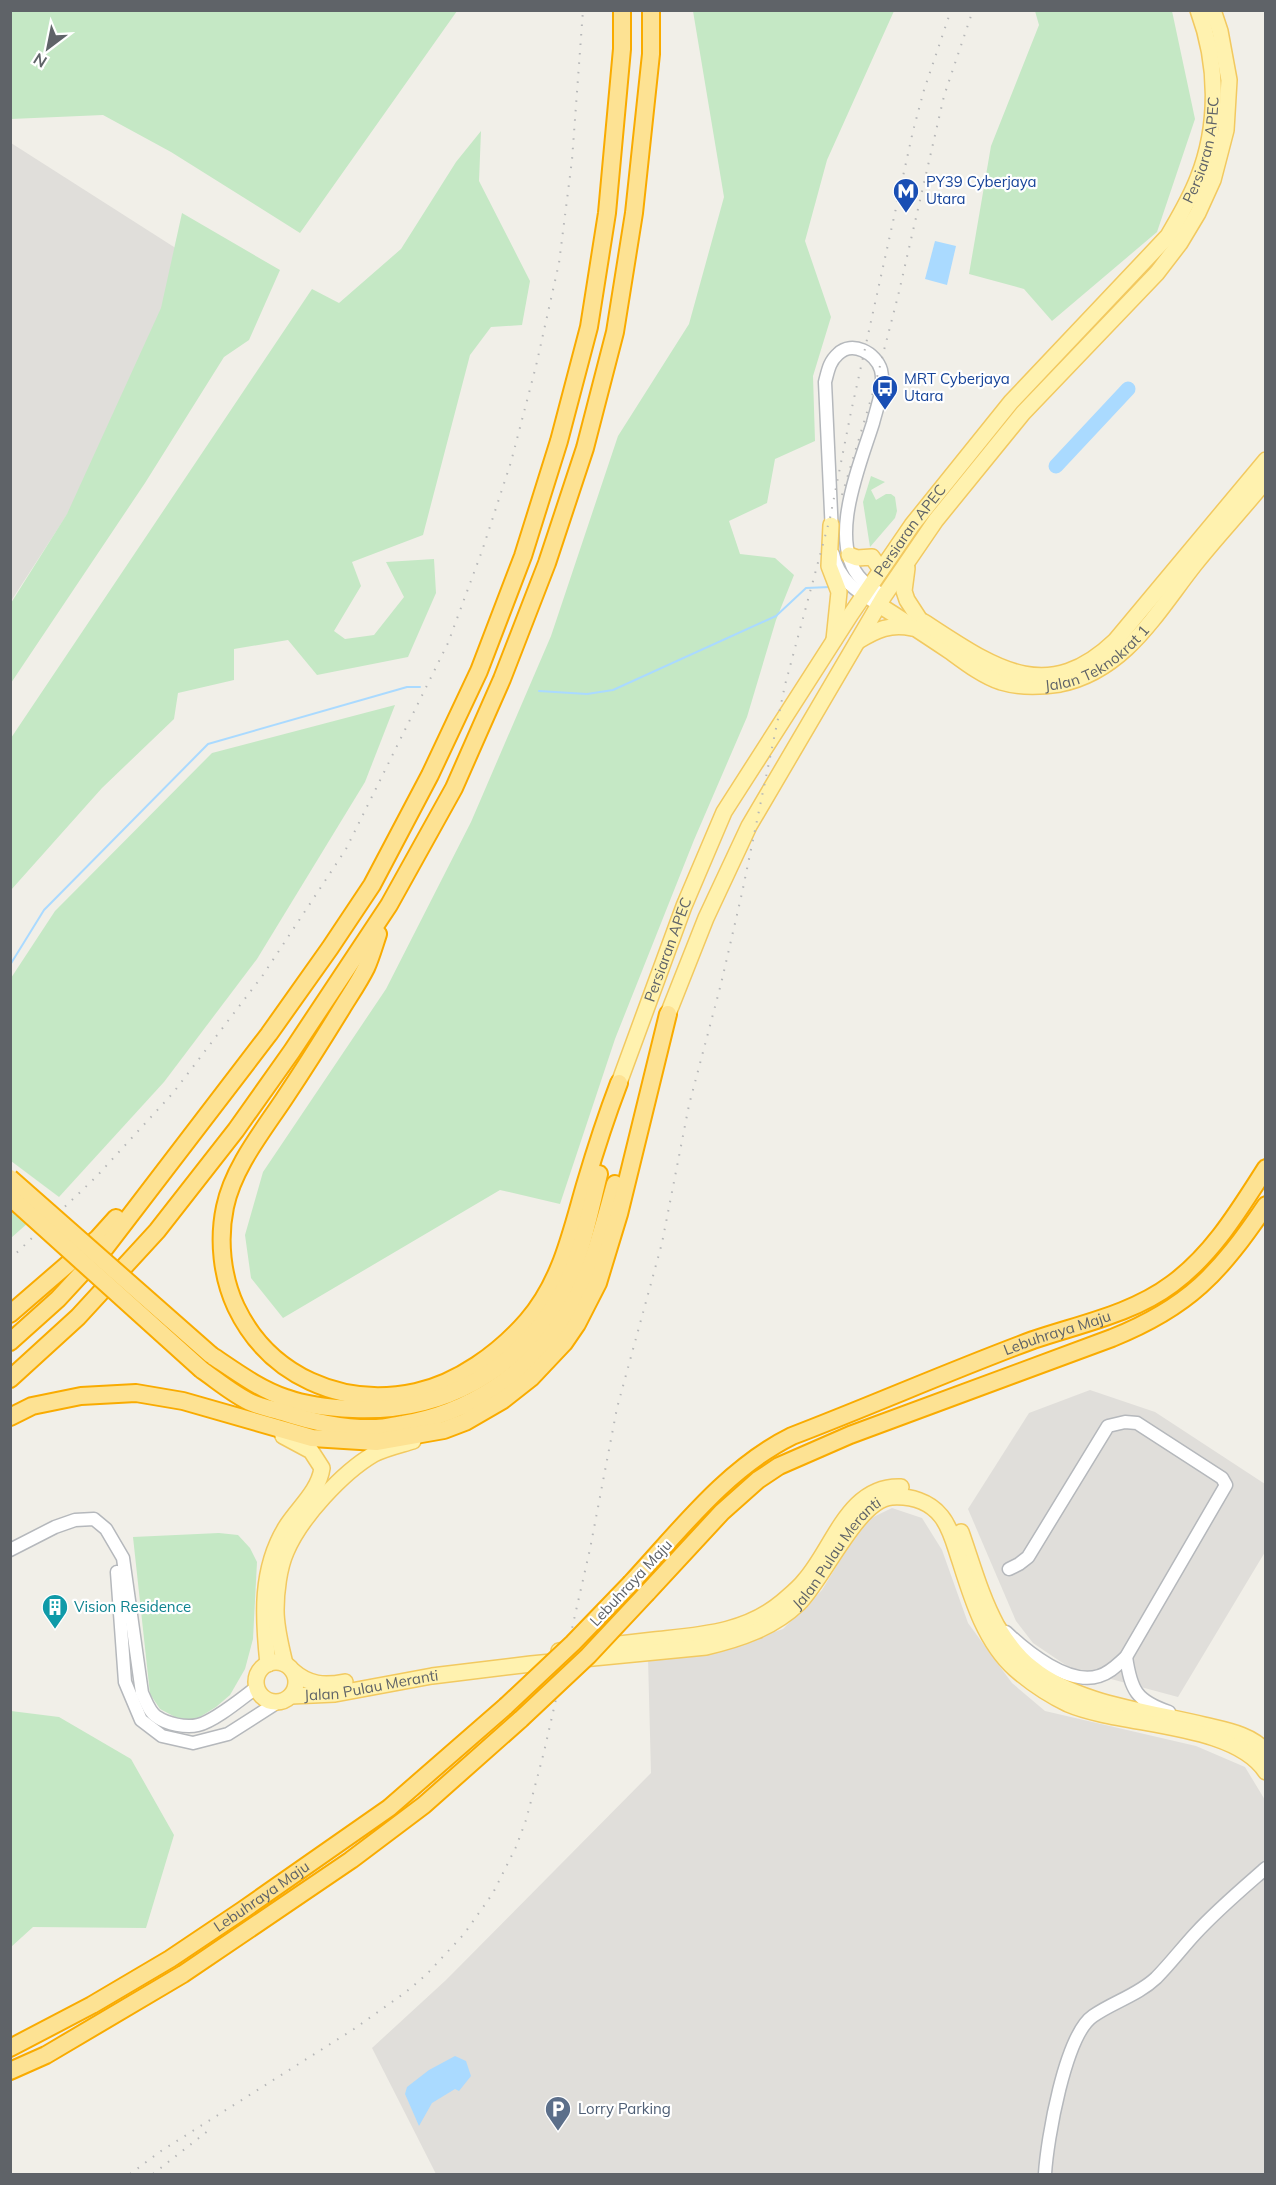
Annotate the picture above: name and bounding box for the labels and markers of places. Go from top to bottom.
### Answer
place label: PY39 Cyberjaya Utara [926,172,1037,208]
metro station icon: PY39 Cyberjaya Utara [891,176,921,214]
place label: MRT Cyberjaya Utara [904,369,1010,405]
bus stop icon: MRT Cyberjaya Utara [870,373,900,411]
building icon: Vision Residence [40,1592,70,1630]
place label: Vision Residence [74,1597,191,1616]
parking icon: Lorry Parking [543,2094,573,2132]
place label: Lorry Parking [578,2099,671,2118]

